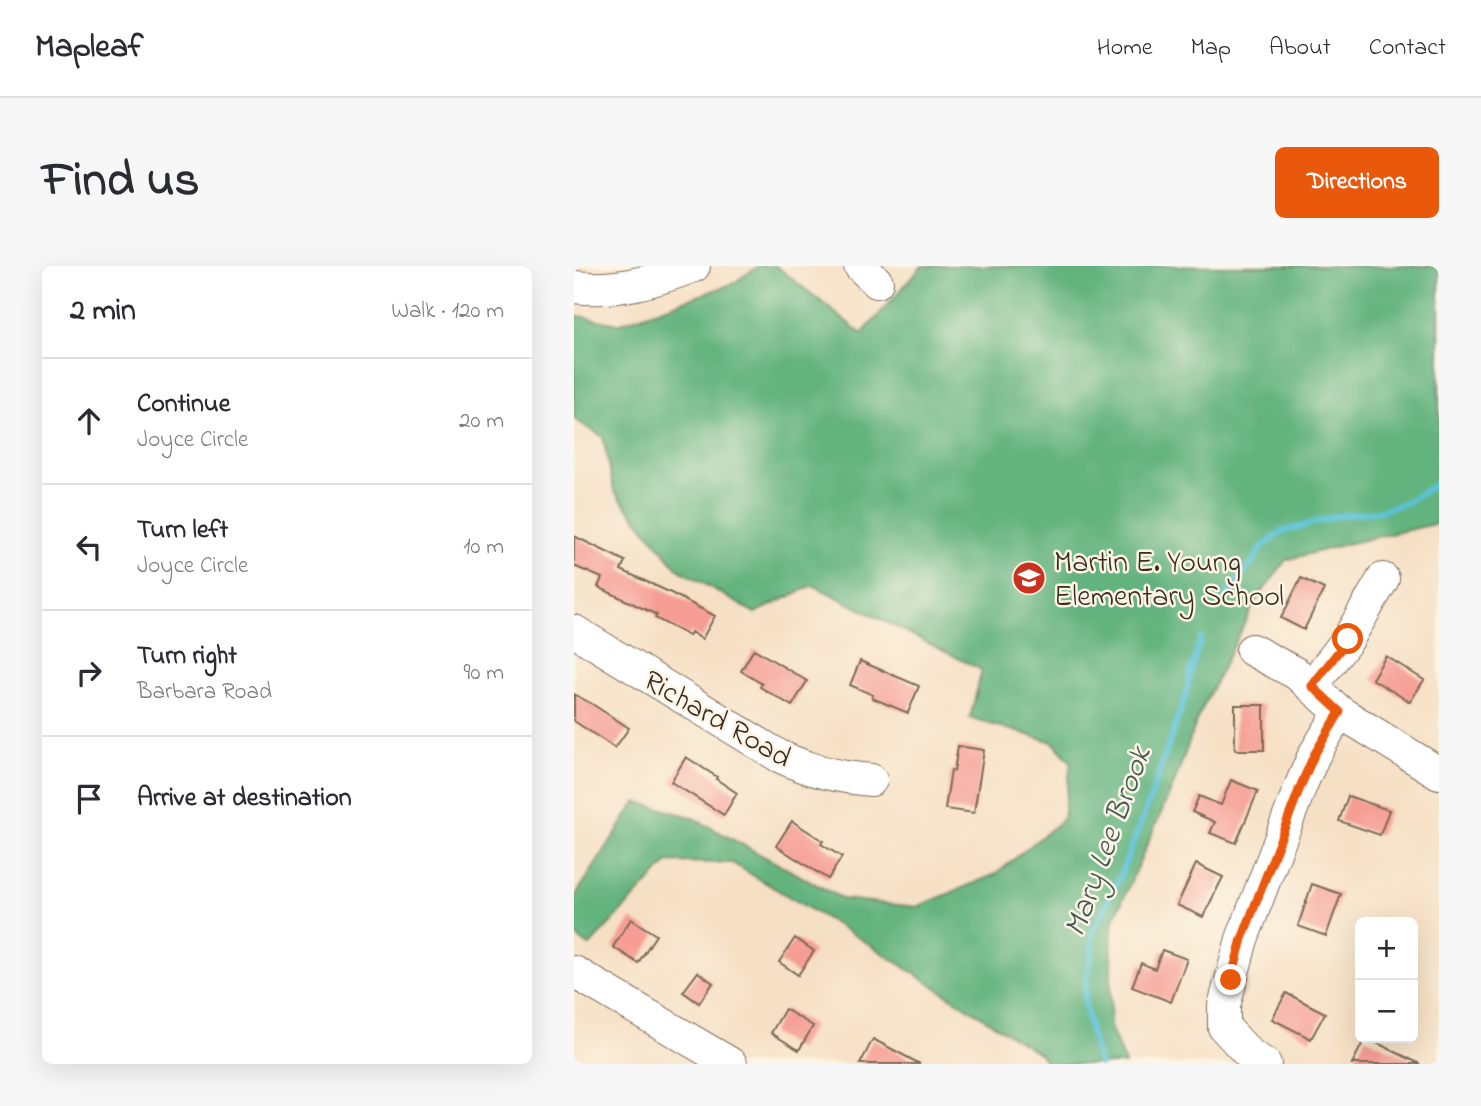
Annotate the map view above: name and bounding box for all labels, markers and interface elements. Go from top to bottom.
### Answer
text: Mapleaf [35,24,143,72]
text: Home [1097,31,1153,66]
text: Map [1191,31,1231,66]
text: About [1269,31,1331,66]
text: Contact [1369,31,1446,66]
text: Find us [42,146,199,218]
button: Directions [1275,147,1439,218]
text: 2 min [70,290,136,334]
text: Walk · 120 m [391,295,504,328]
text: Continue [137,386,230,424]
icon: ahead [70,402,108,440]
text: 20 m [459,405,504,438]
text: Joyce Circle [137,424,248,457]
text: Turn left [137,512,228,550]
icon: left [70,528,108,566]
text: 10 m [463,531,504,564]
place label: Martin E. Young Elementary School [1054,542,1284,620]
text: Joyce Circle [137,550,248,583]
school or university icon: Martin E. Young Elementary School [1010,559,1048,597]
route start [1332,623,1363,654]
text: Turn right [137,638,237,676]
icon: right [70,654,108,692]
text: 90 m [464,657,504,690]
street label: Richard Road [634,660,799,781]
text: Barbara Road [137,676,272,709]
water label: Mary Lee Brook [1053,739,1166,944]
icon: arrive [70,780,108,818]
text: Arrive at destination [137,780,352,818]
map controls [1355,917,1418,1043]
button: + [1355,917,1418,980]
route end [1215,964,1246,995]
button: − [1355,980,1418,1043]

